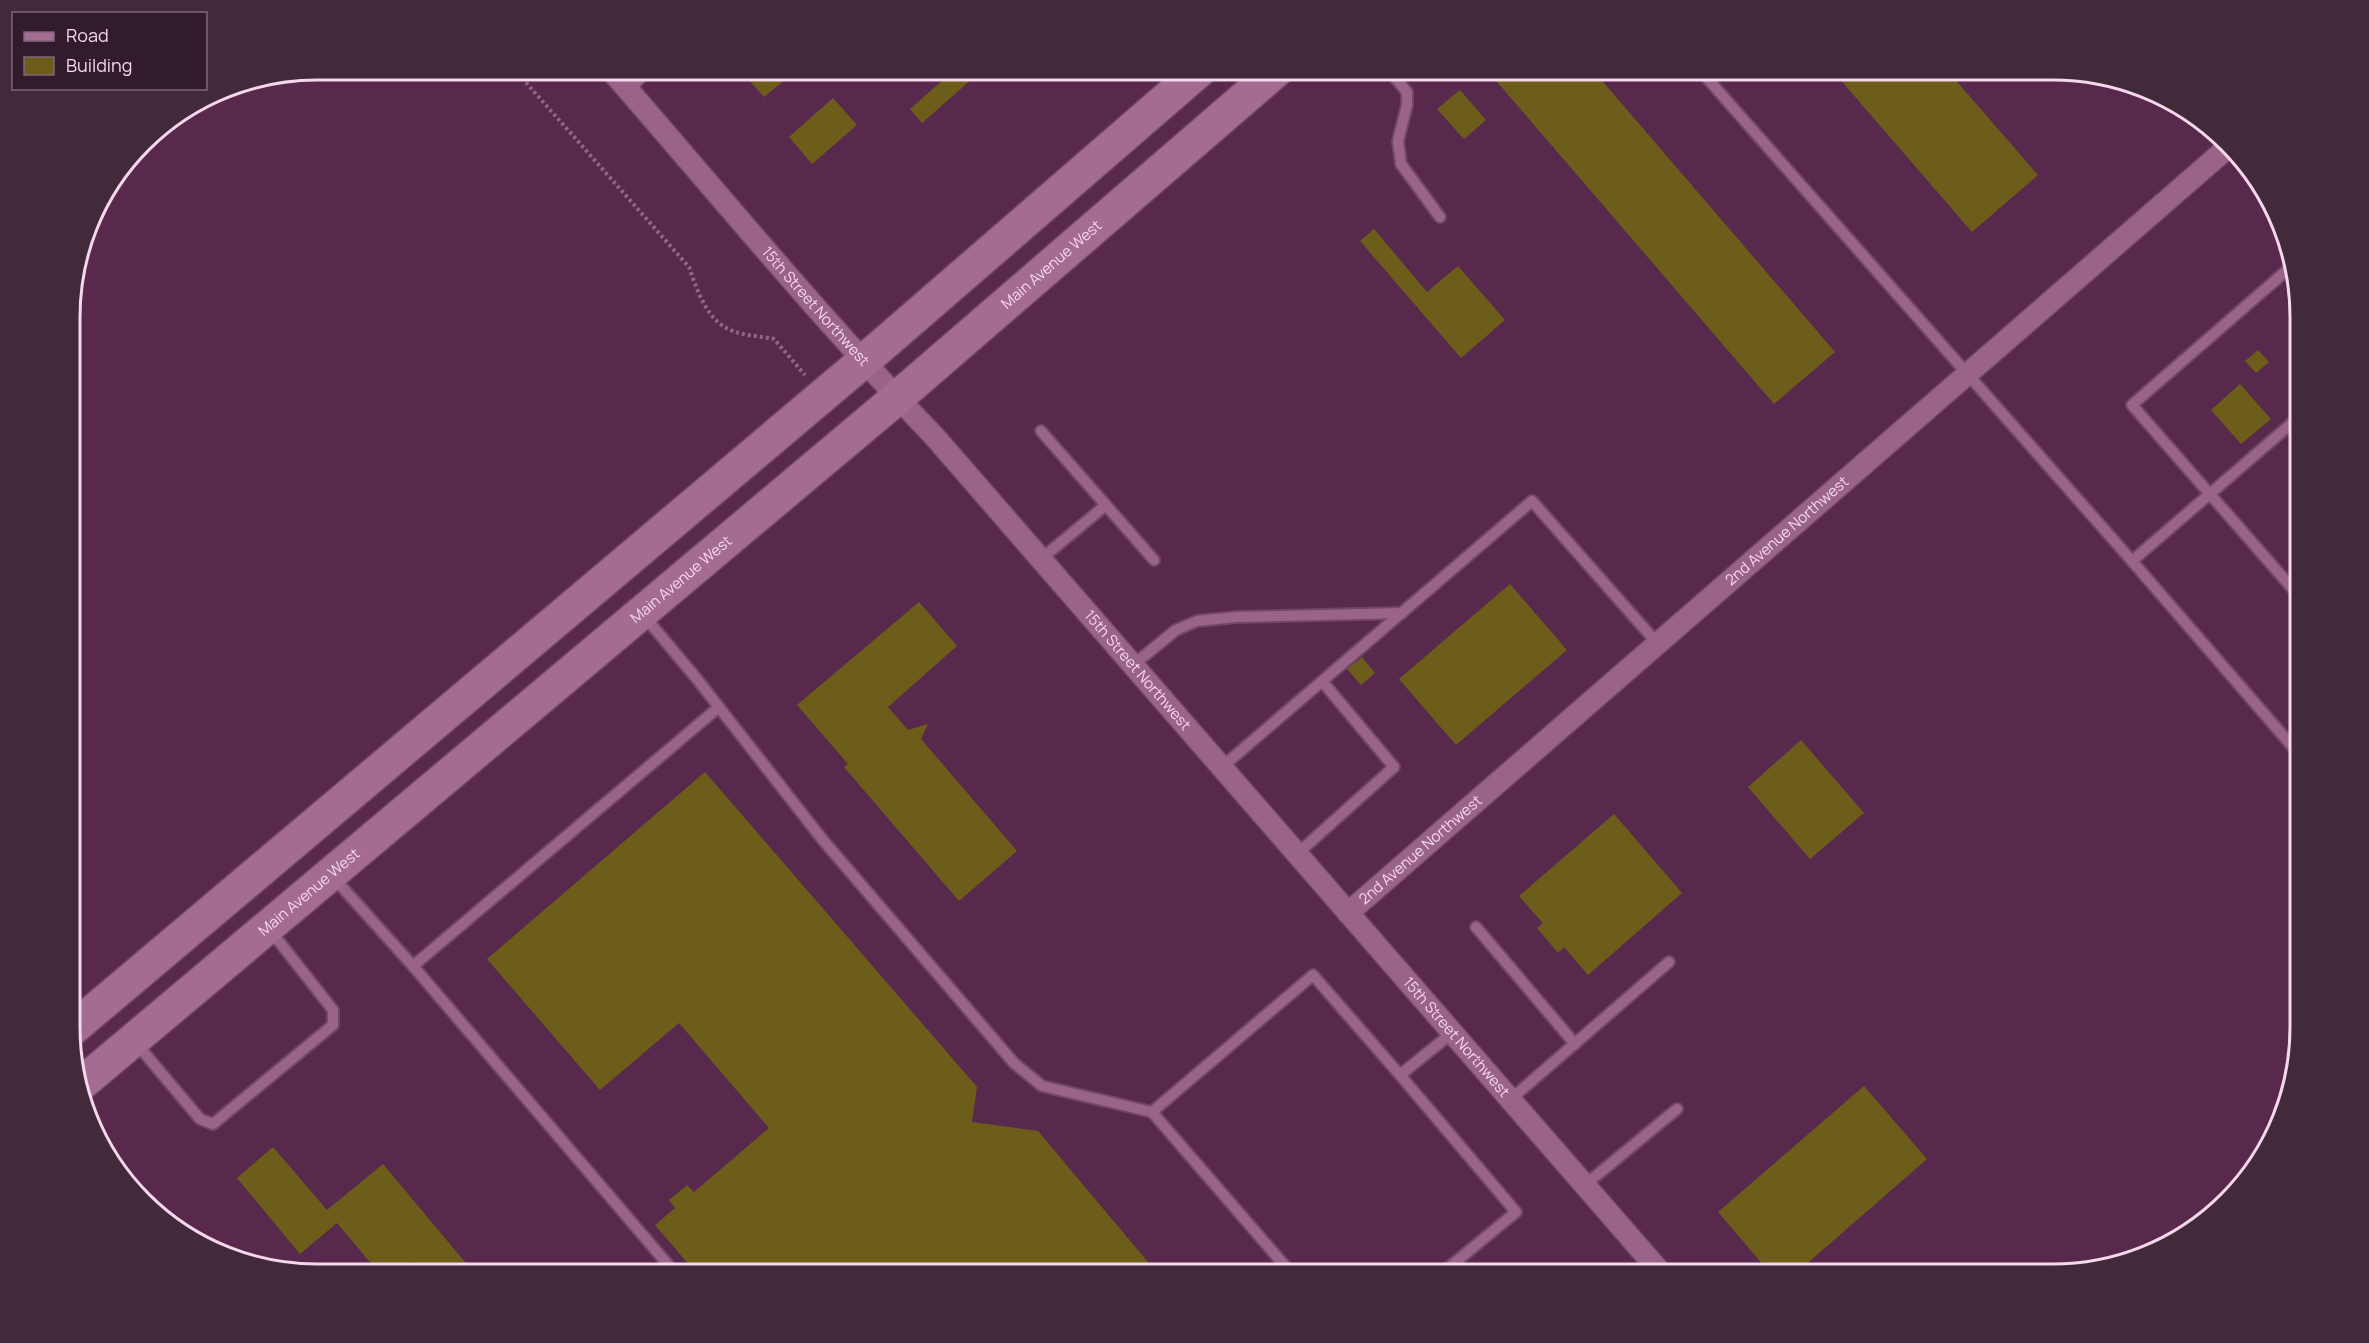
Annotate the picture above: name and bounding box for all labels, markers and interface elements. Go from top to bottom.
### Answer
legend [12,12,207,90]
text: Road [66,23,109,47]
text: Building [66,53,132,77]
street label: Main Avenue West [996,215,1106,314]
street label: 15th Street Northwest [757,242,874,370]
street label: 2nd Avenue Northwest [1721,471,1853,590]
street label: Main Avenue West [626,530,736,628]
street label: 15th Street Northwest [1080,605,1196,735]
street label: 2nd Avenue Northwest [1354,790,1486,909]
street label: Main Avenue West [254,843,364,941]
street label: 15th Street Northwest [1399,972,1515,1102]

